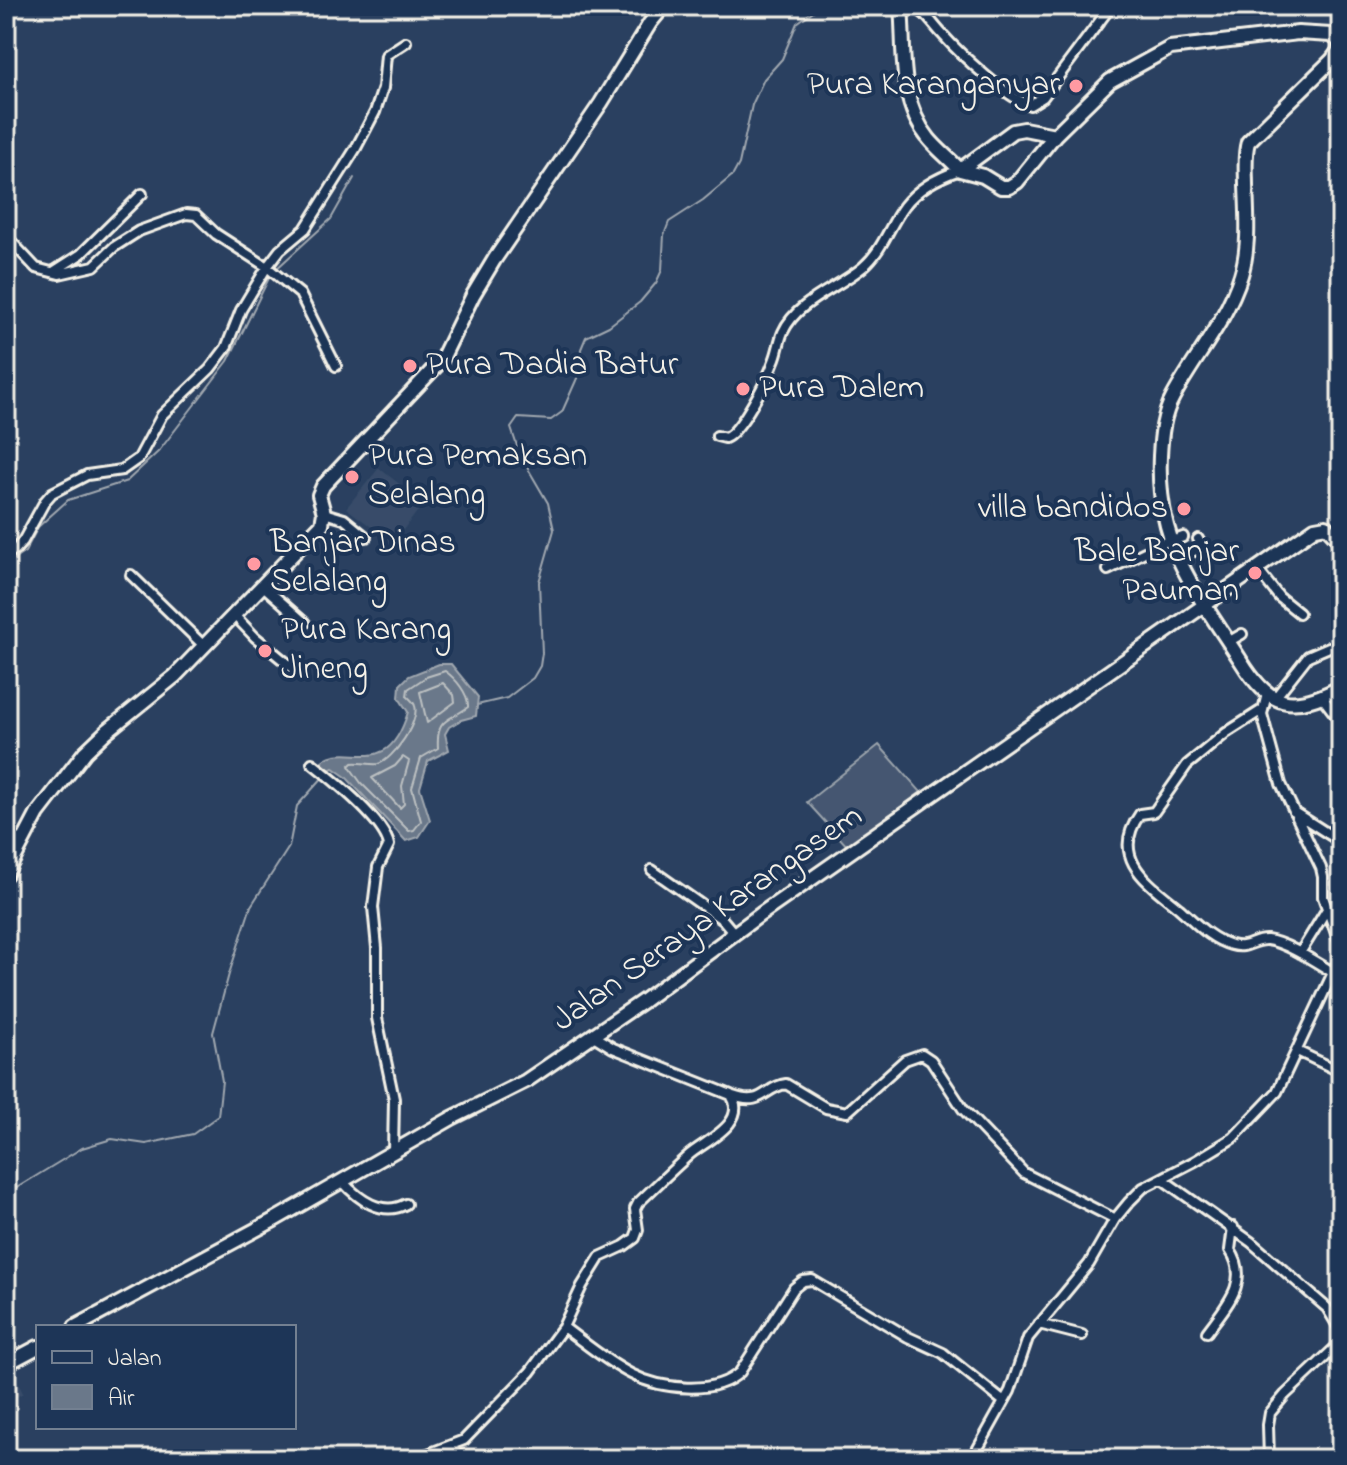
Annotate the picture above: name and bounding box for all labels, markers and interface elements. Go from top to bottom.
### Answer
place label: Pura Karanganyar [807,61,1060,111]
marker: Pura Karanganyar [1067,77,1085,95]
place label: Pura Dadia Batur [426,341,679,391]
marker: Pura Dadia Batur [401,357,419,375]
place label: Pura Dalem [759,364,924,414]
marker: Pura Dalem [734,380,752,398]
place label: Pura Pemaksan Selalang [368,432,587,521]
marker: Pura Pemaksan Selalang [343,468,361,486]
place label: villa bandidos [978,484,1168,534]
marker: villa bandidos [1175,500,1193,518]
place label: Banjar Dinas Selalang [269,519,456,608]
place label: Bale Banjar Pauman [1074,528,1239,617]
marker: Banjar Dinas Selalang [245,555,263,573]
marker: Bale Banjar Pauman [1246,564,1264,582]
place label: Pura Karang Jineng [281,606,451,695]
marker: Pura Karang Jineng [256,642,274,660]
street label: Jalan Seraya Karangasem [542,793,874,1045]
legend [36,1325,296,1429]
text: Jalan [108,1342,162,1377]
text: Air [108,1382,135,1417]

